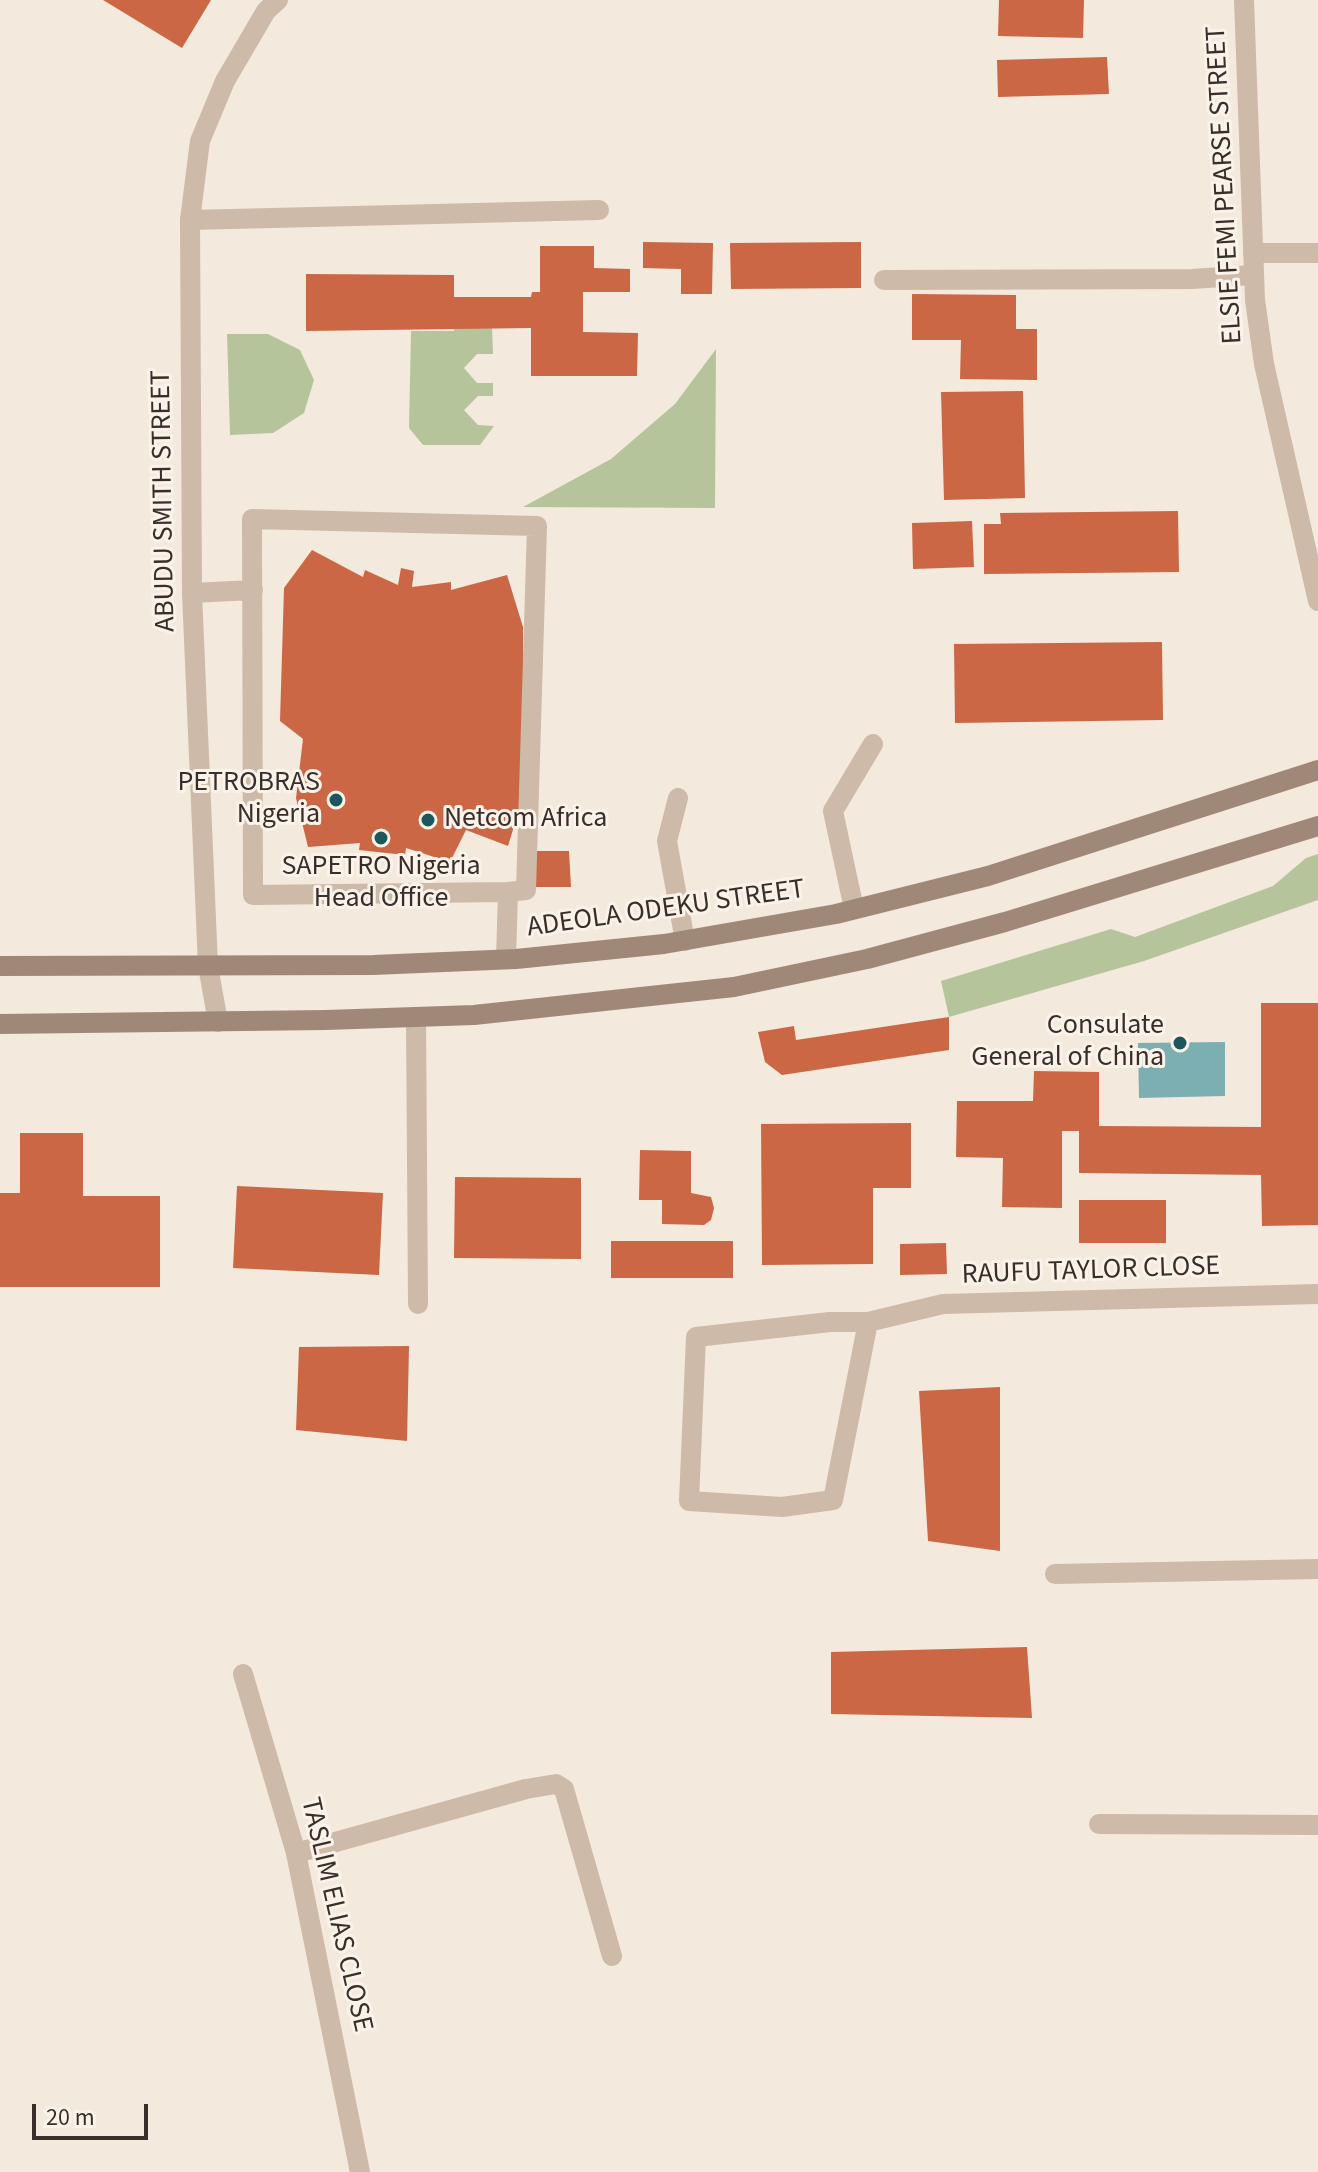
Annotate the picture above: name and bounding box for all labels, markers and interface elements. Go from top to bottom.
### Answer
street label: ELSIE FEMI PEARSE STREET [1201,25,1251,345]
street label: ABUDU SMITH STREET [146,370,184,632]
place label: PETROBRAS Nigeria [177,767,320,833]
marker: PETROBRAS Nigeria [327,791,345,809]
place label: Netcom Africa [444,803,607,837]
marker: Netcom Africa [419,811,437,829]
marker: SAPETRO Nigeria Head Office [372,829,390,847]
place label: SAPETRO Nigeria Head Office [281,851,481,917]
street label: ADEOLA ODEKU STREET [525,874,807,946]
place label: Consulate General of China [971,1010,1164,1076]
marker: Consulate General of China [1171,1034,1189,1052]
street label: RAUFU TAYLOR CLOSE [961,1251,1221,1293]
street label: TASLIM ELIAS CLOSE [292,1794,378,2036]
scale bar [36,2088,152,2138]
text: 20 m [46,2100,95,2135]

